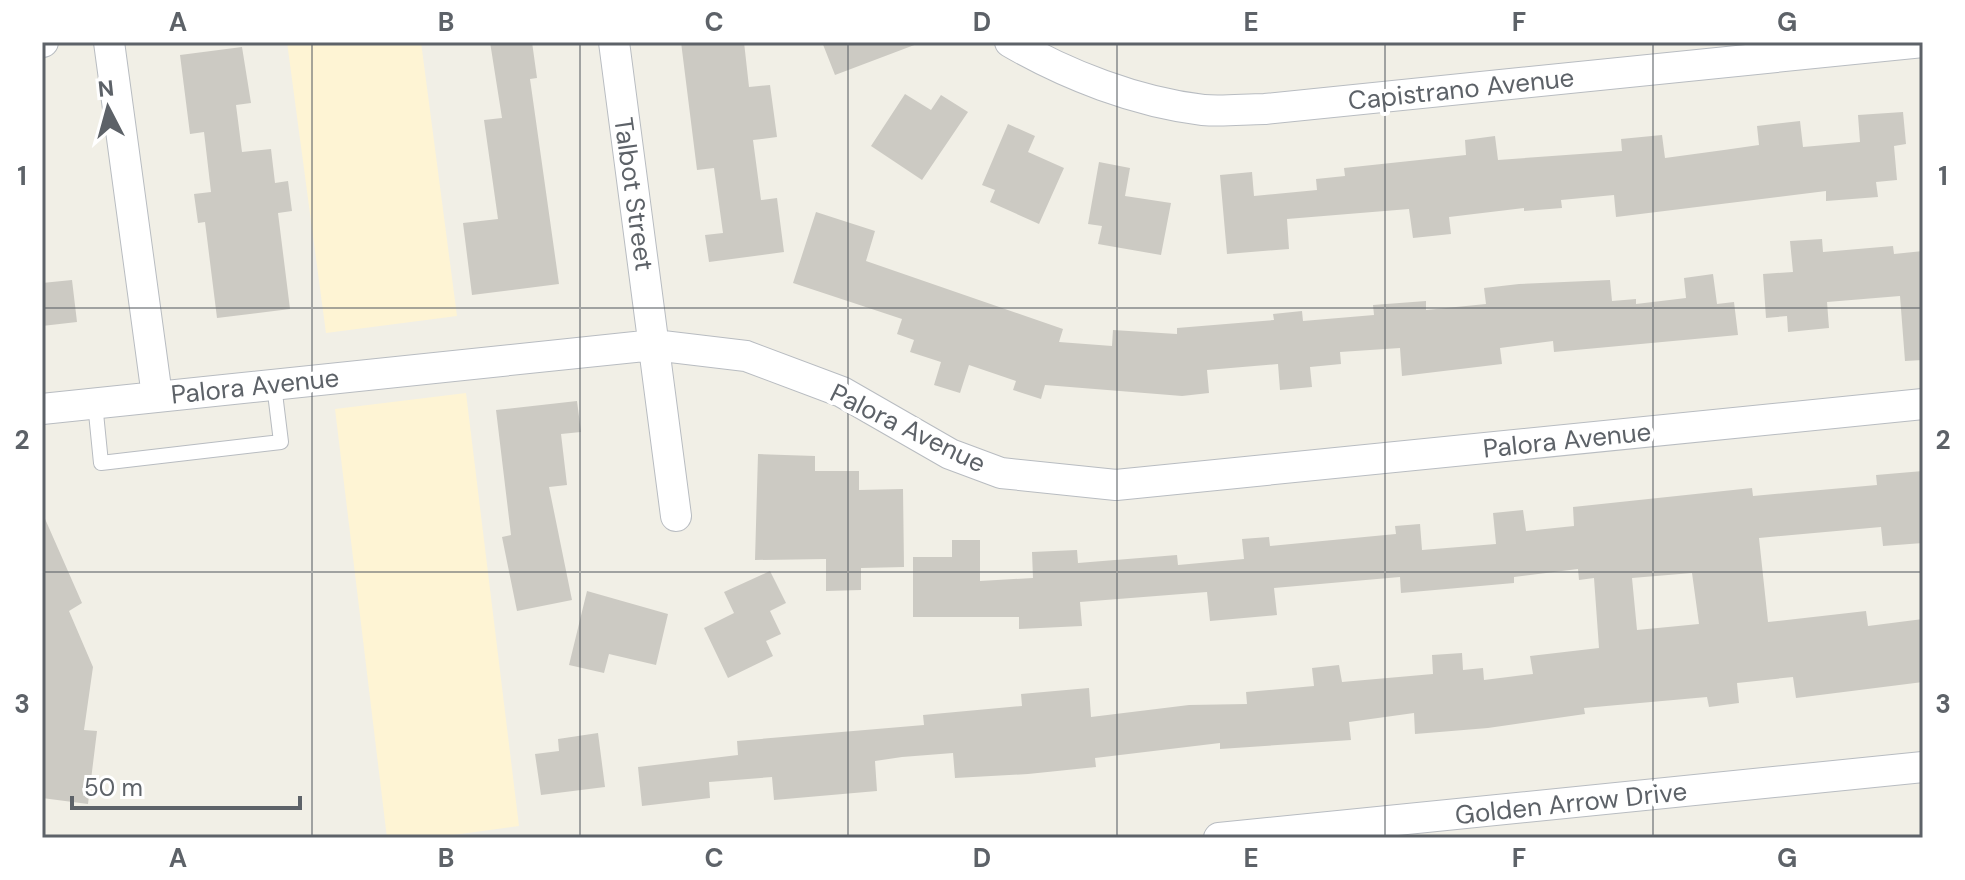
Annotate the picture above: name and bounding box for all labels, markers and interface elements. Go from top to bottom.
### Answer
text: A [169,5,187,39]
text: B [438,5,454,39]
text: C [704,5,724,39]
text: D [973,5,991,39]
text: E [1243,5,1259,39]
text: F [1512,5,1526,39]
text: G [1777,5,1797,39]
street label: Capistrano Avenue [1346,60,1576,118]
north arrow [68,68,148,148]
text: N [96,73,115,104]
street label: Talbot Street [606,115,662,273]
text: 1 [17,159,27,193]
text: 1 [1938,159,1948,193]
street label: Palora Avenue [169,360,341,412]
street label: Palora Avenue [825,376,991,480]
street label: Palora Avenue [1481,414,1653,466]
text: 2 [14,423,30,457]
text: 2 [1935,423,1951,457]
text: 3 [14,687,30,721]
text: 3 [1935,687,1951,721]
scale bar [72,760,300,810]
text: 50 m [84,772,143,803]
street label: Golden Arrow Drive [1453,774,1689,832]
text: A [169,841,187,875]
text: B [438,841,454,875]
text: C [704,841,724,875]
text: D [973,841,991,875]
text: E [1243,841,1259,875]
text: F [1512,841,1526,875]
text: G [1777,841,1797,875]

